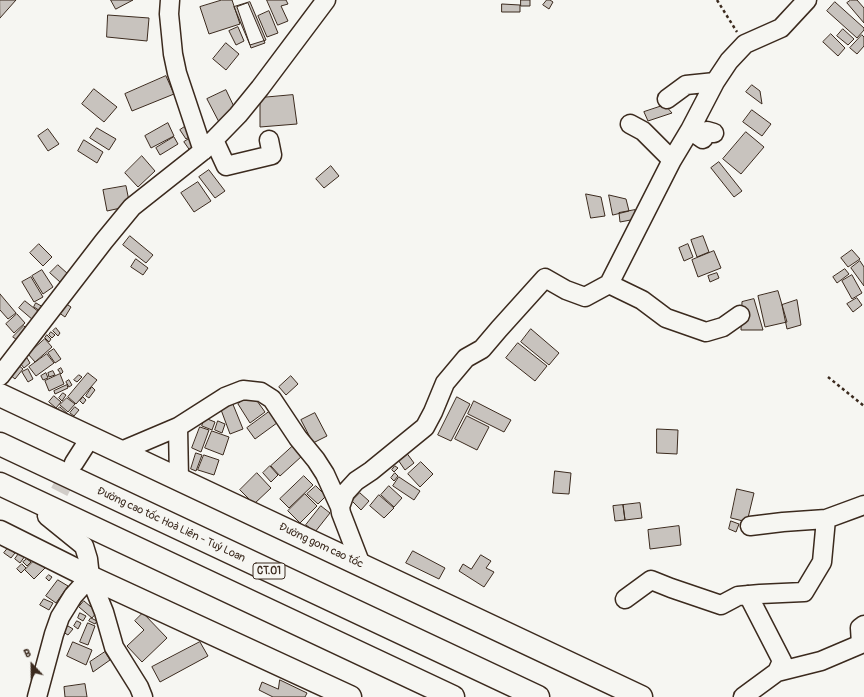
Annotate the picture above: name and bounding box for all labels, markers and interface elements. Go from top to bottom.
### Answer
street label: Đường cao tốc Hoà Liên - Tuý Loan [95,485,247,565]
street label: Đường gom cao tốc [277,521,365,571]
road number: CT.01 [253,563,285,579]
north arrow [12,645,52,685]
text: B [22,646,33,661]

